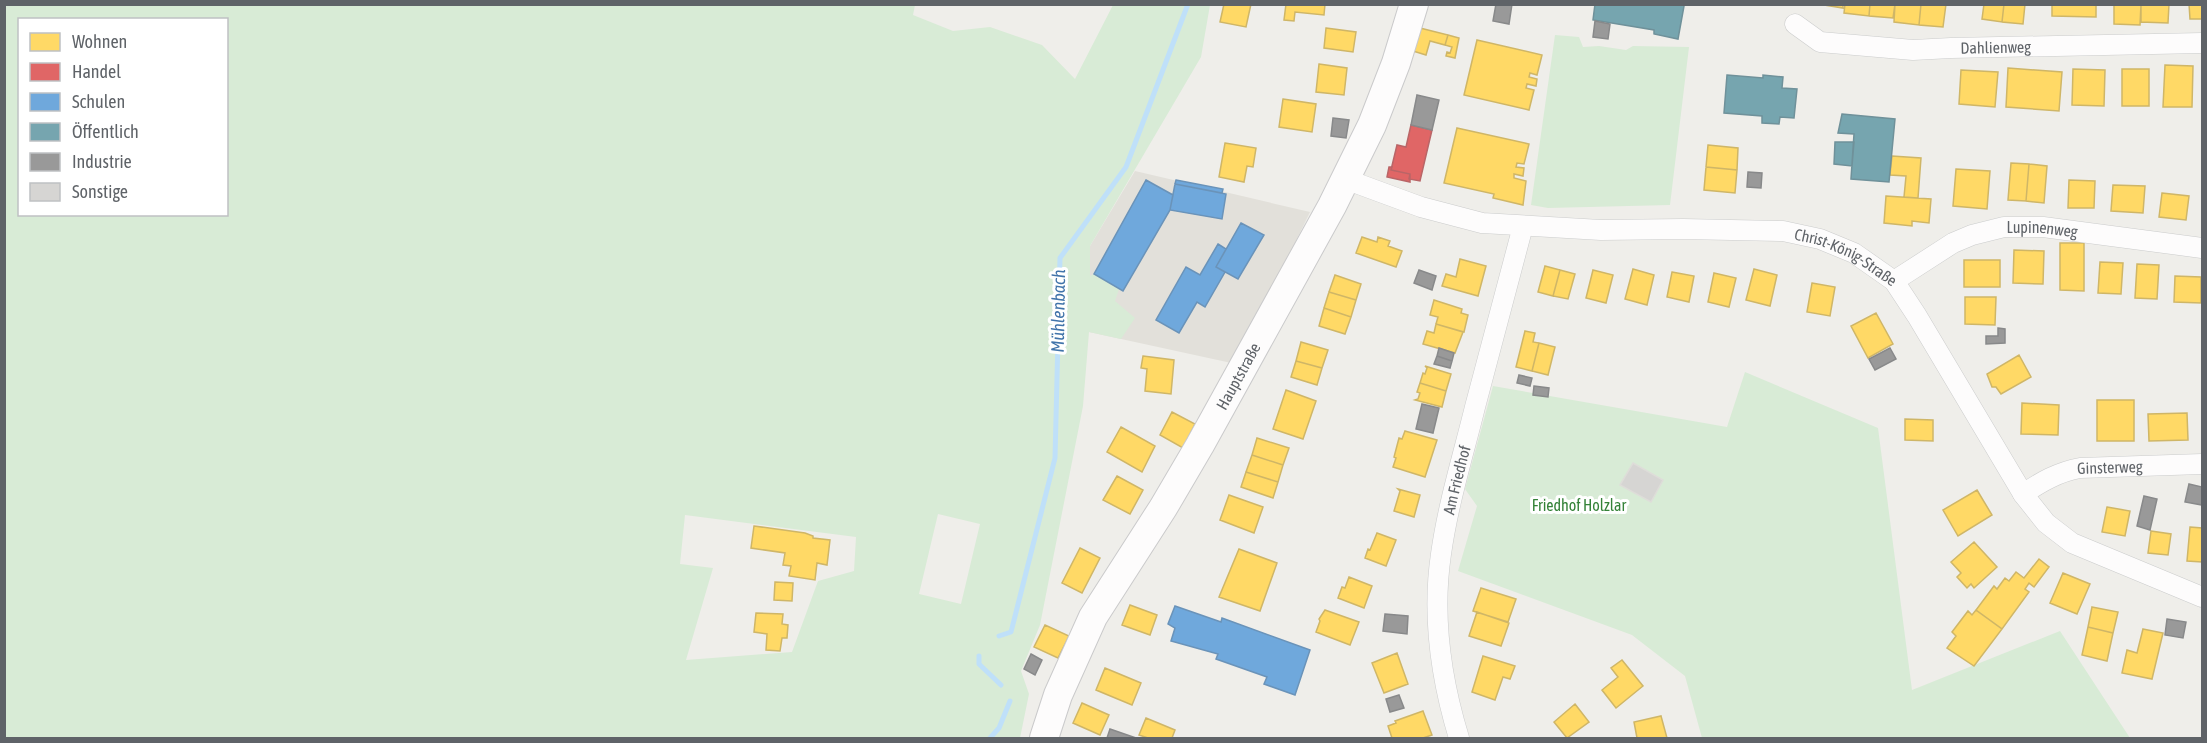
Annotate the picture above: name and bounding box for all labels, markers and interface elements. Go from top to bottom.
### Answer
legend [18,18,228,216]
text: Wohnen [72,31,127,52]
street label: Dahlienweg [1960,37,2031,57]
text: Handel [72,61,121,82]
text: Schulen [72,91,125,112]
text: Öffentlich [72,121,139,142]
text: Industrie [72,151,132,172]
text: Sonstige [72,181,128,202]
street label: Lupinenweg [2006,218,2079,242]
street label: Christ-König-Straße [1793,225,1901,289]
water label: Mühlenbach [1047,269,1069,353]
street label: Hauptstraße [1212,340,1264,413]
street label: Am Friedhof [1439,443,1474,516]
street label: Ginsterweg [2077,457,2143,477]
park label: Friedhof Holzlar [1532,496,1626,514]

